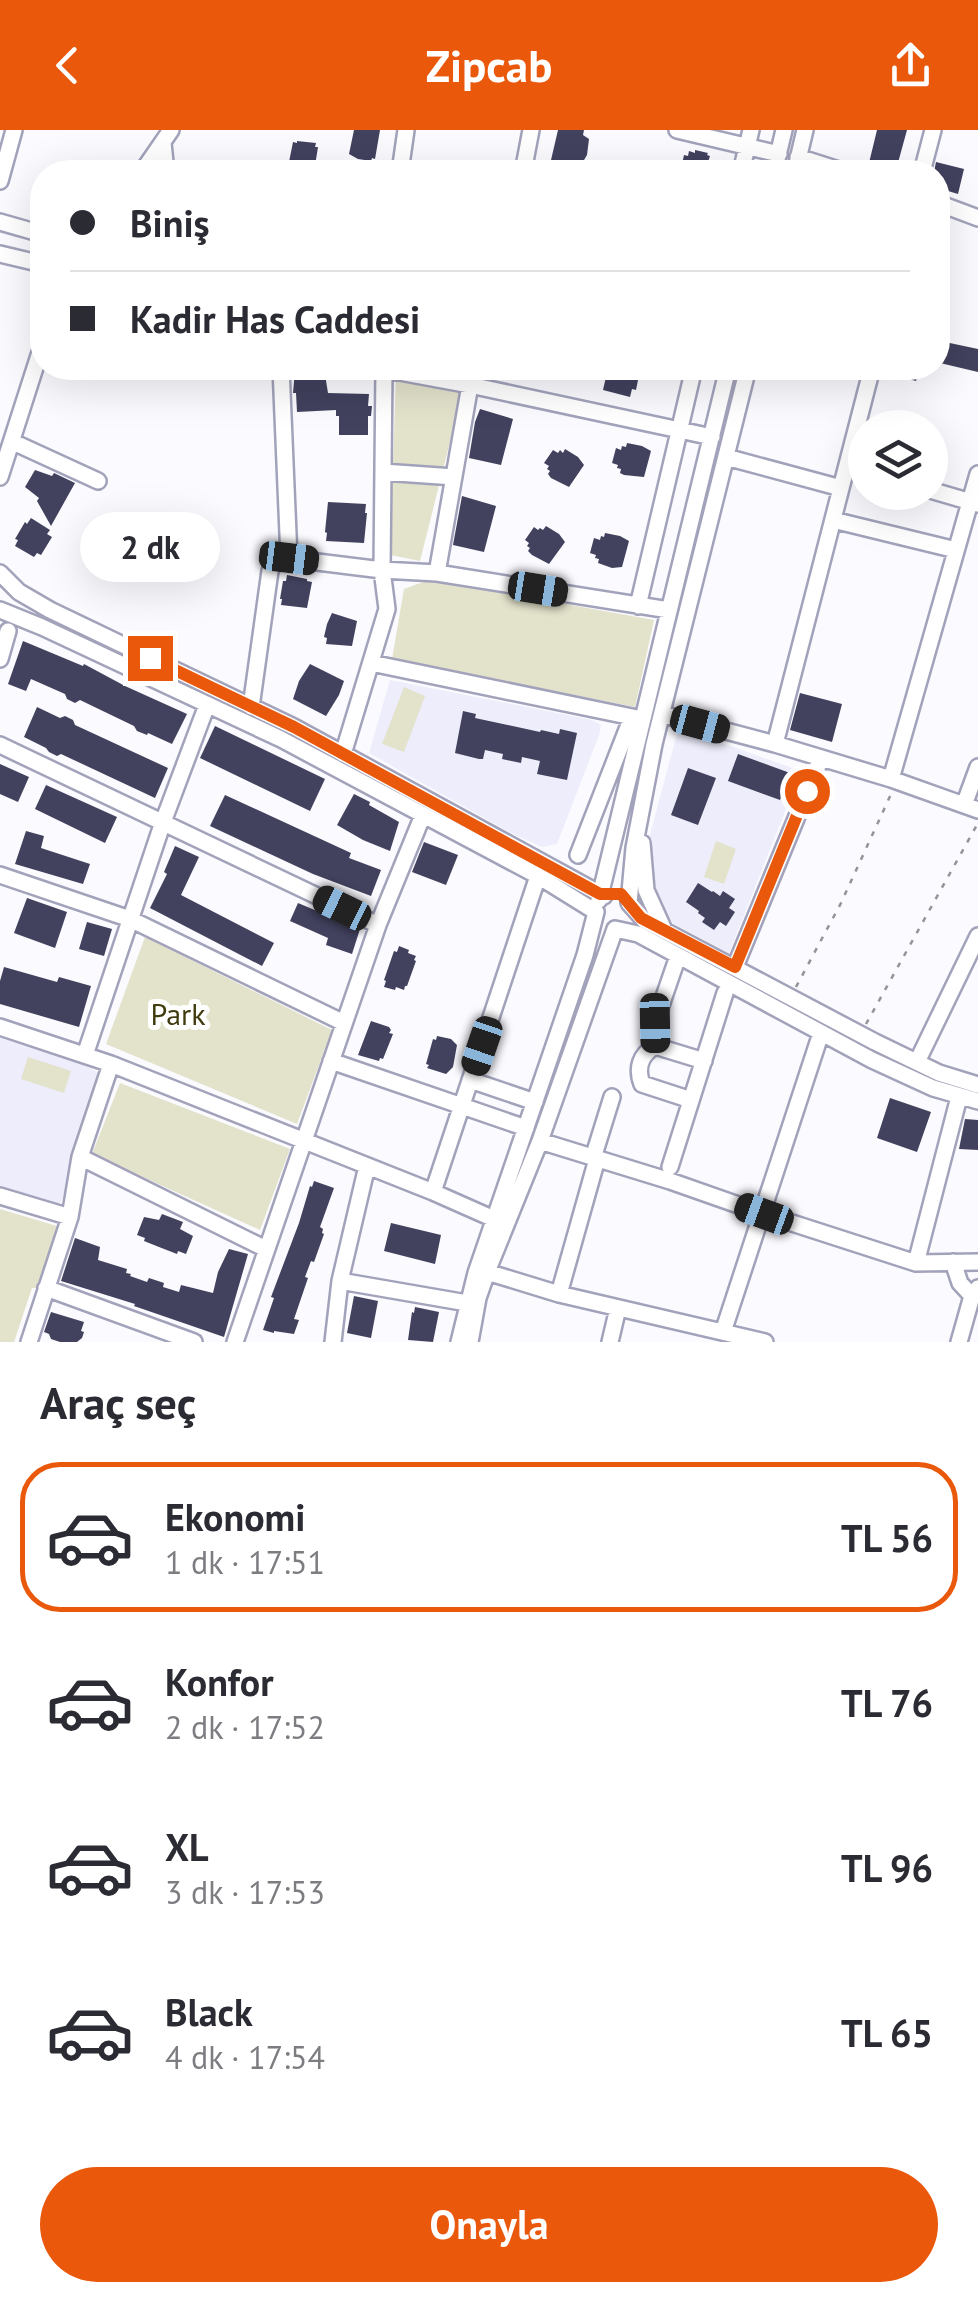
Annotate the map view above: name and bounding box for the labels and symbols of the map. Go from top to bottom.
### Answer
callout: 2 dk [80,513,220,583]
car [257,539,321,577]
car [506,569,570,609]
route end [128,636,173,681]
car [667,702,733,746]
route start [785,769,830,814]
car [308,881,376,935]
car [639,993,671,1053]
park label: Park [150,994,206,1033]
car [458,1013,506,1079]
car [731,1190,797,1238]

